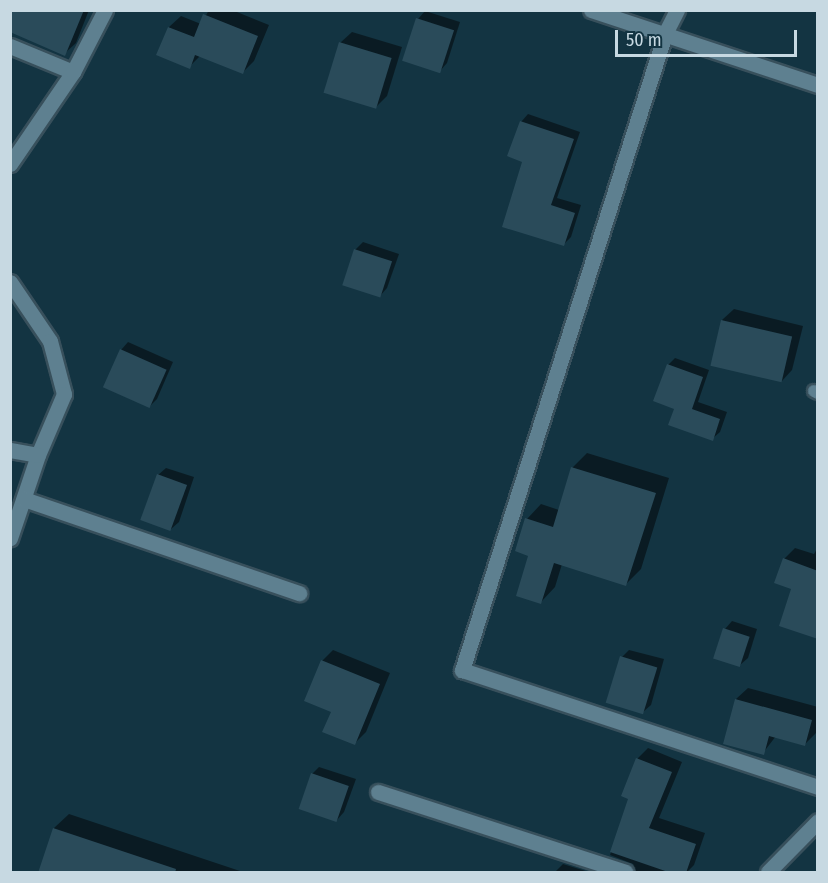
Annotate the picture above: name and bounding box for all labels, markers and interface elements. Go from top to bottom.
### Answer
scale bar [618,18,800,56]
text: 50 m [626,29,662,51]

